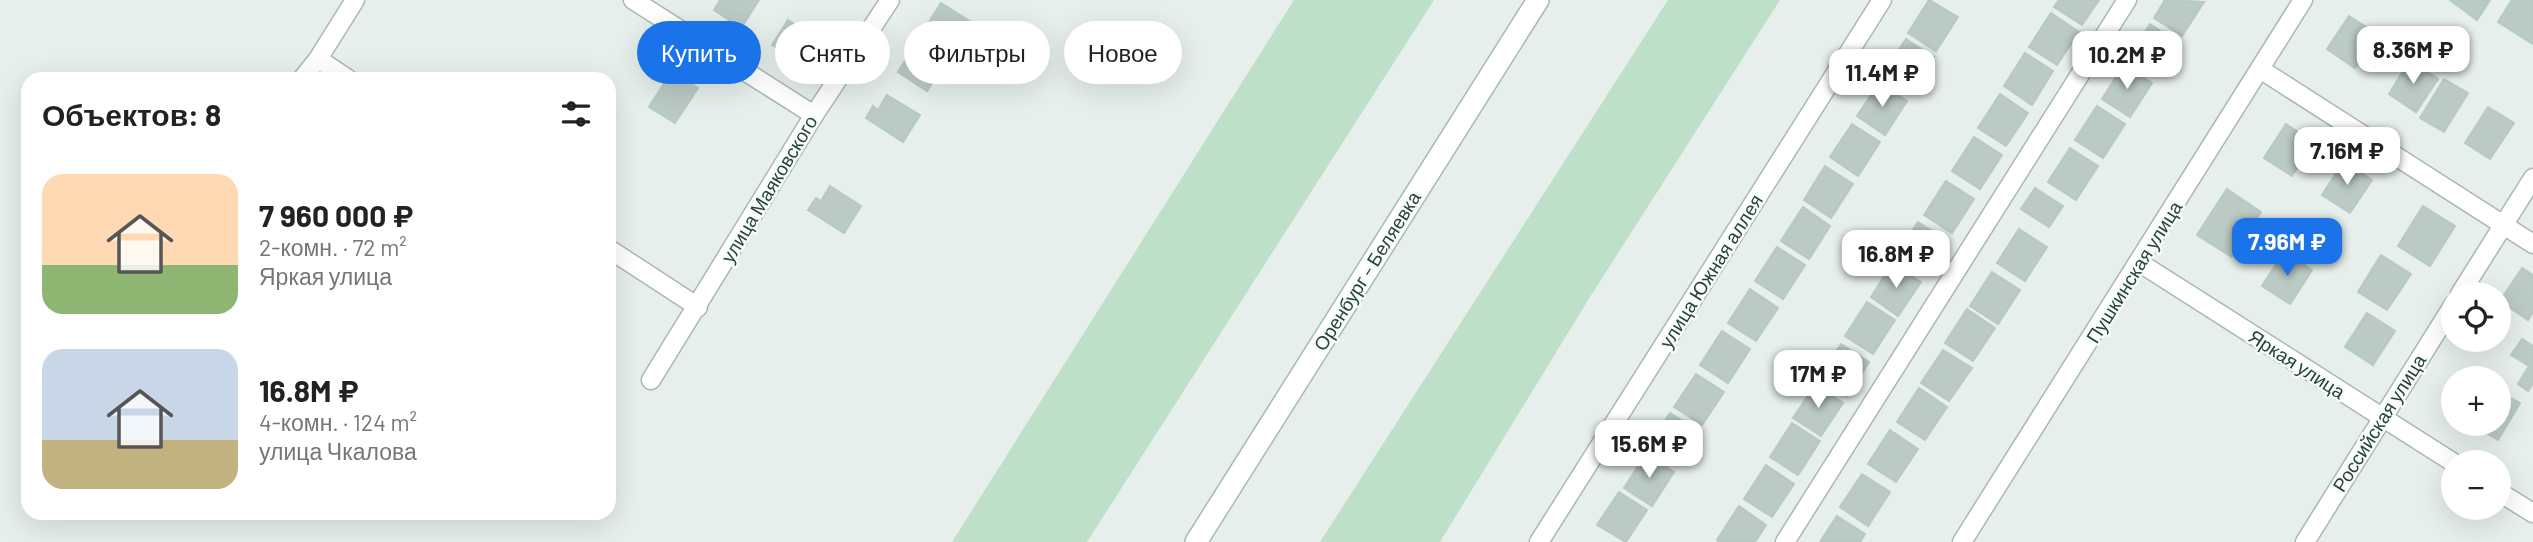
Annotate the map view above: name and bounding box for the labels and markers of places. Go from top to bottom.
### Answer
pin: 8.36M ₽ [2348,27,2478,86]
pin: 10.2M ₽ [2062,32,2192,91]
pin: 11.4M ₽ [1817,50,1947,109]
pin: 7.16M ₽ [2282,128,2412,187]
pin: 7.96M ₽ [2222,218,2352,278]
pin: 16.8M ₽ [1831,230,1961,290]
pin: 17M ₽ [1769,350,1867,410]
pin: 15.6M ₽ [1584,420,1714,480]

